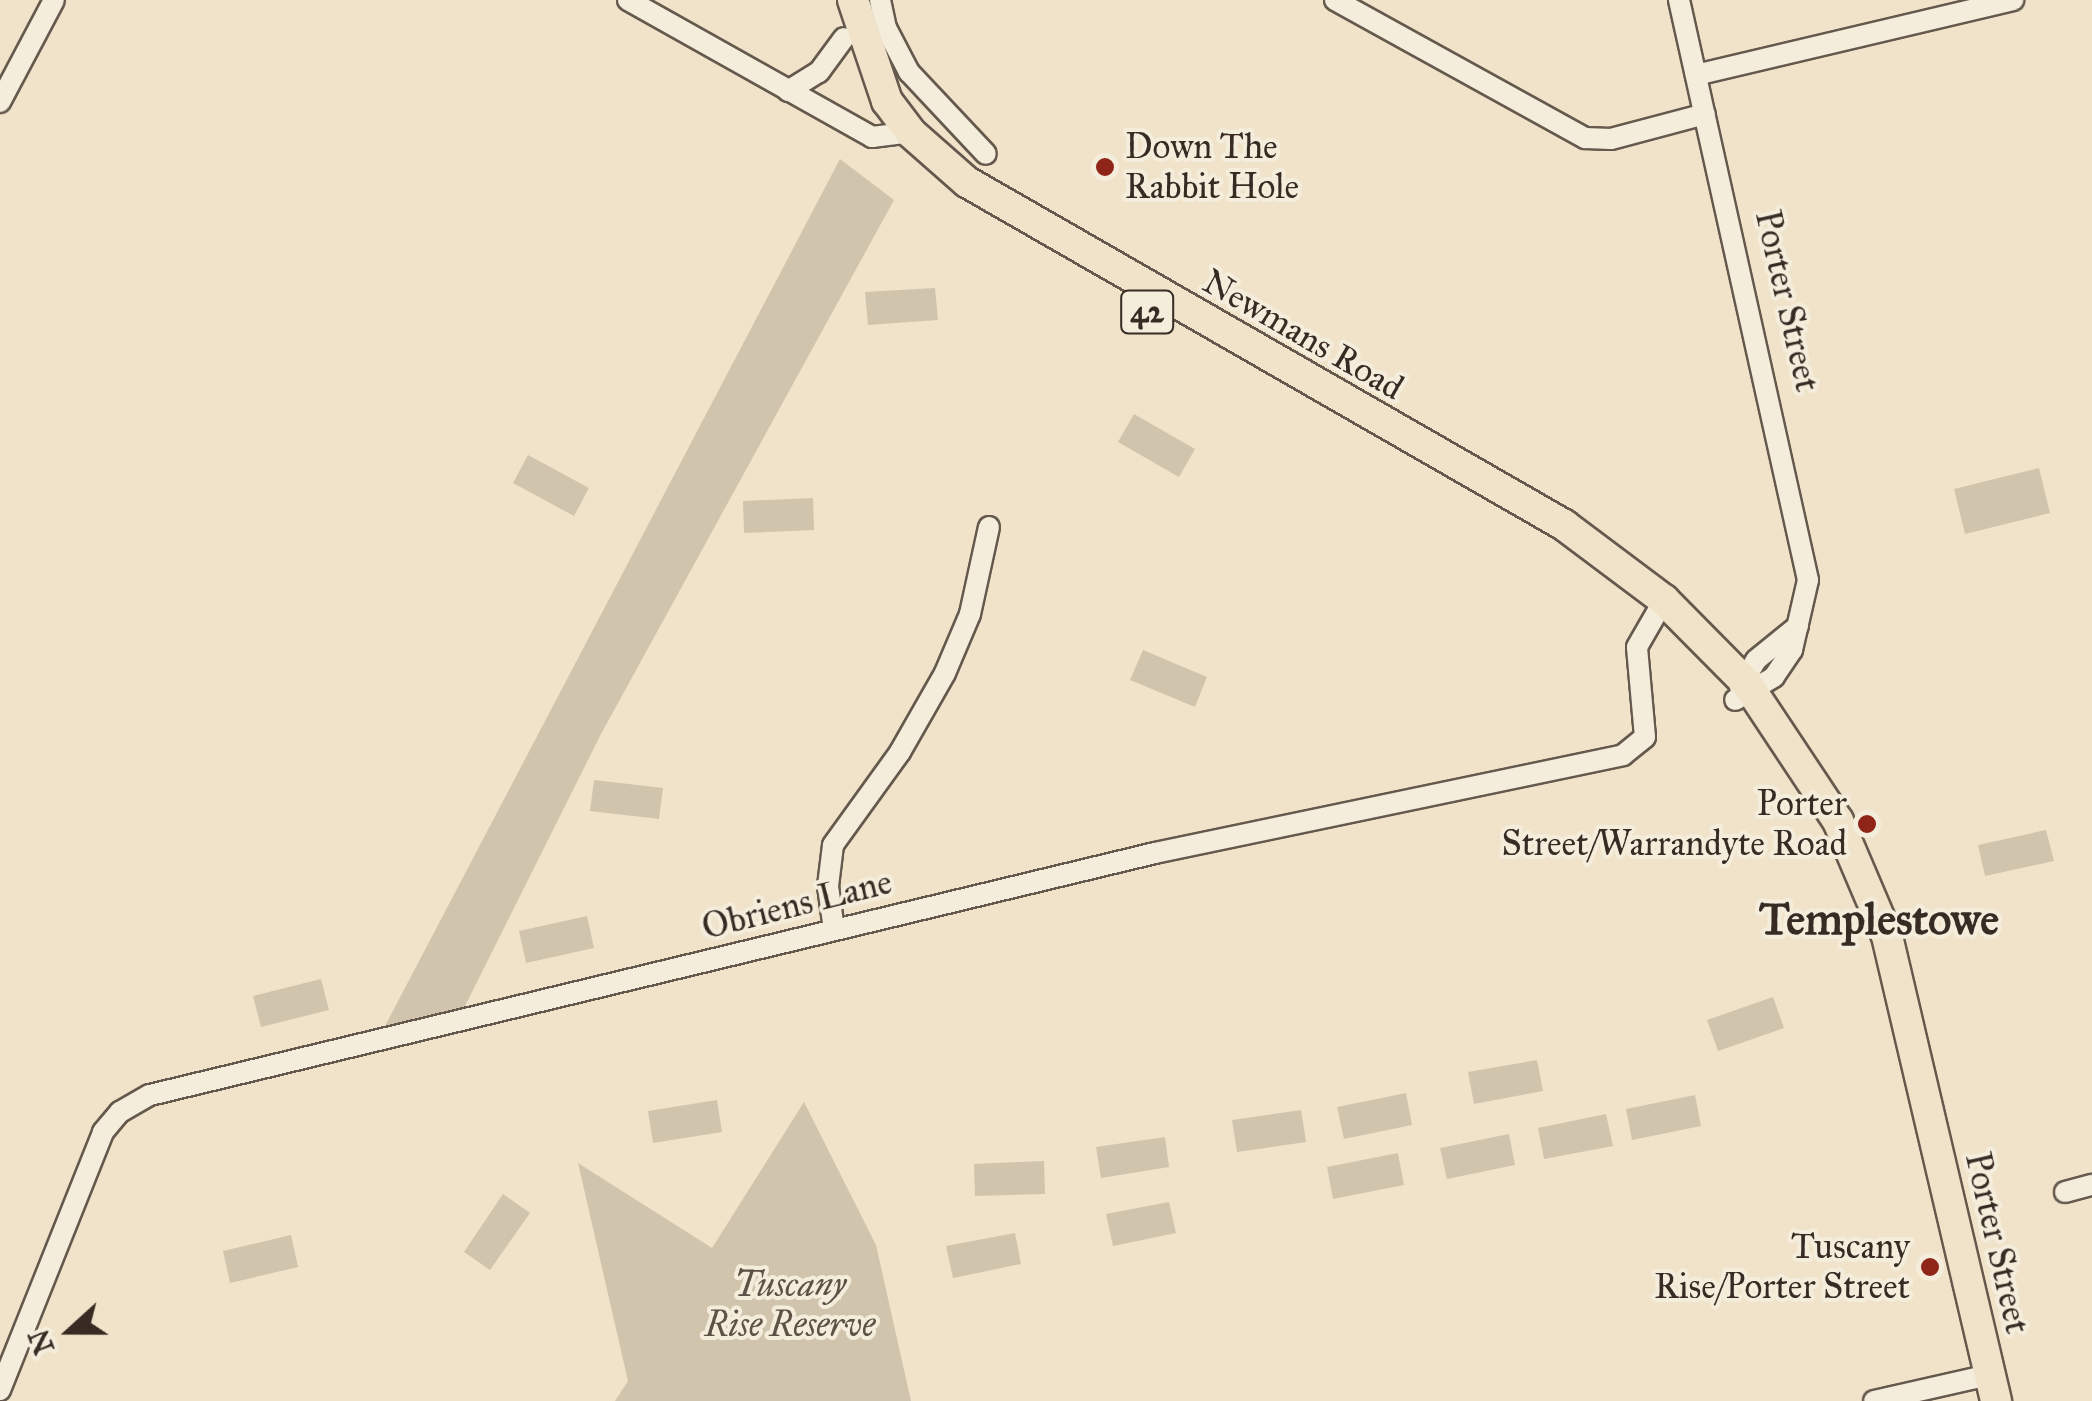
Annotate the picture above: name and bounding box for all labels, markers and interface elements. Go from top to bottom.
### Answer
place label: Down The Rabbit Hole [1125,126,1299,208]
marker: Down The Rabbit Hole [1094,156,1116,178]
street label: Porter Street [1746,206,1828,396]
street label: Newmans Road [1195,261,1411,409]
road number: 42 [1120,285,1174,339]
place label: Porter Street/Warrandyte Road [1502,783,1847,865]
marker: Porter Street/Warrandyte Road [1856,813,1878,835]
street label: Obriens Lane [698,861,896,949]
district label: Templestowe [1759,892,1999,946]
street label: Porter Street [1956,1148,2038,1338]
place label: Tuscany Rise/Porter Street [1654,1226,1910,1308]
marker: Tuscany Rise/Porter Street [1919,1256,1941,1278]
park label: Tuscany Rise Reserve [705,1264,875,1346]
north arrow [20,1281,120,1381]
text: N [21,1325,62,1359]

